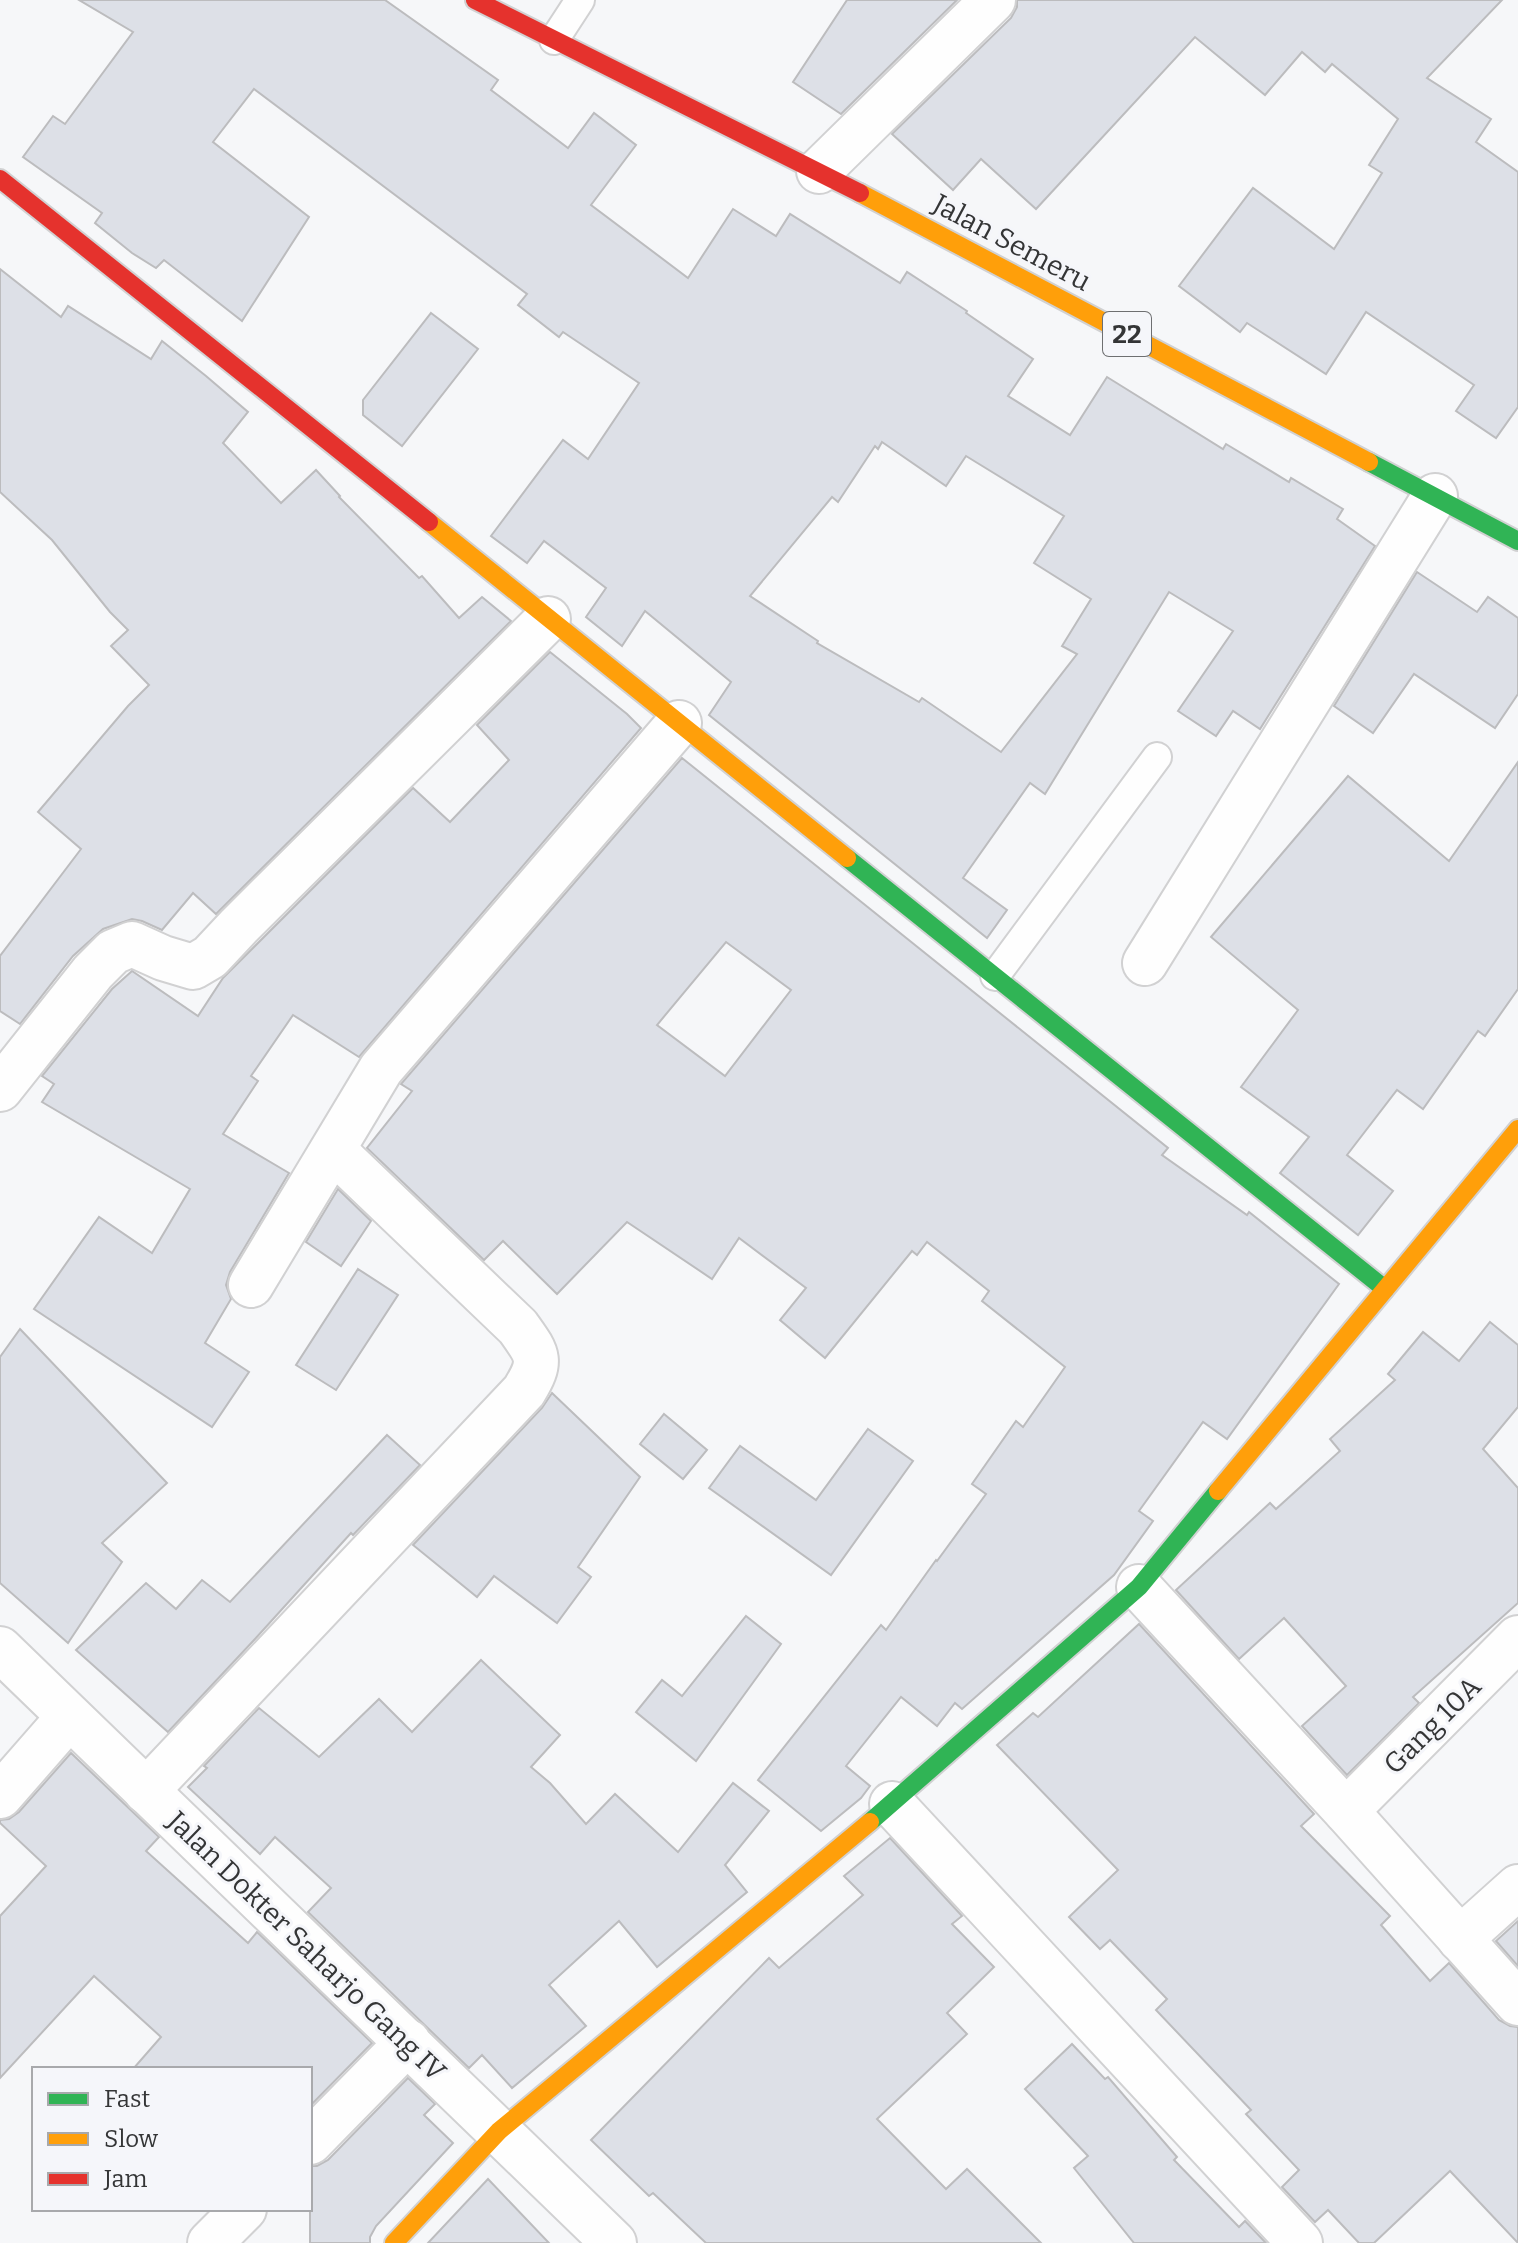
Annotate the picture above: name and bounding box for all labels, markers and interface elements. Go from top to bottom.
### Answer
street label: Jalan Semeru [926,187,1096,298]
road number: 22 [1103,312,1151,356]
street label: Gang 10A [1377,1670,1488,1781]
street label: Jalan Dokter Saharjo Gang IV [160,1804,453,2088]
legend [32,2067,312,2211]
text: Fast [104,2085,150,2113]
text: Slow [104,2125,159,2153]
text: Jam [103,2165,148,2193]

